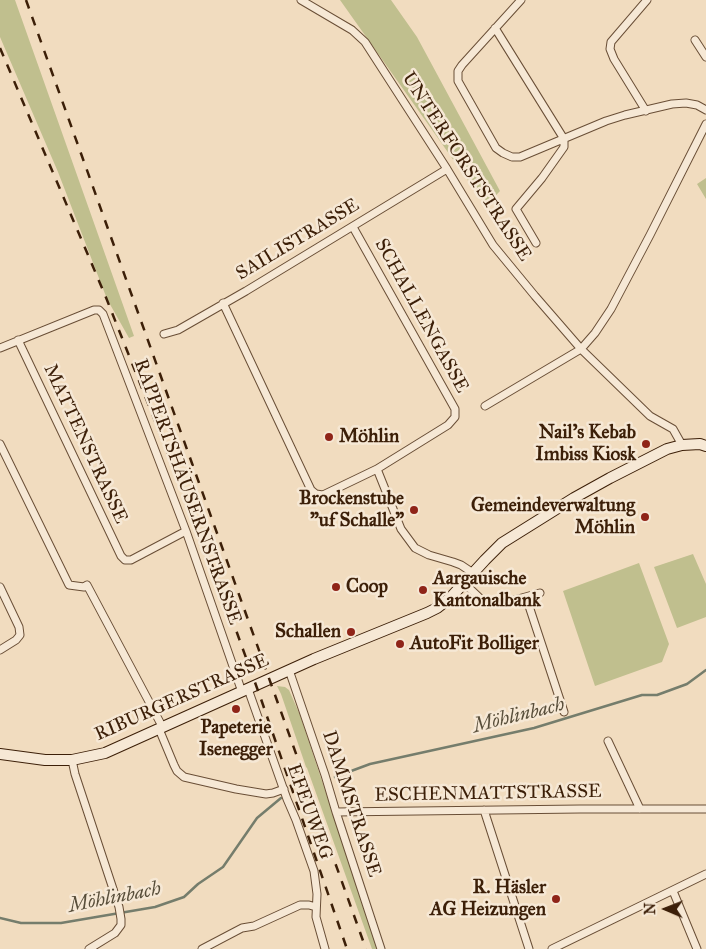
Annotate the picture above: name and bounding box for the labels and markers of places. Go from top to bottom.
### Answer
place label: Nail's Kebab Imbiss Kiosk [536,422,636,466]
place label: Möhlin [339,426,399,448]
marker: Möhlin [323,431,335,443]
marker: Nail's Kebab Imbiss Kiosk [640,438,652,450]
place label: Brockenstube "uf Schalle" [299,488,404,532]
place label: Gemeindeverwaltung Möhlin [471,495,635,539]
marker: Brockenstube "uf Schalle" [408,504,420,516]
marker: Gemeindeverwaltung Möhlin [639,511,651,523]
place label: Aargauische Kantonalbank [433,568,541,612]
place label: Coop [346,576,388,598]
marker: Coop [330,581,342,593]
marker: Aargauische Kantonalbank [417,584,429,596]
place label: Schallen [275,621,341,643]
marker: Schallen [345,626,357,638]
place label: AutoFit Bolliger [410,633,539,655]
marker: AutoFit Bolliger [394,638,406,650]
marker: Papeterie Isenegger [230,703,242,715]
place label: Papeterie Isenegger [199,717,273,761]
place label: R. Häsler AG Heizungen [430,877,546,921]
marker: R. Häsler AG Heizungen [550,893,562,905]

